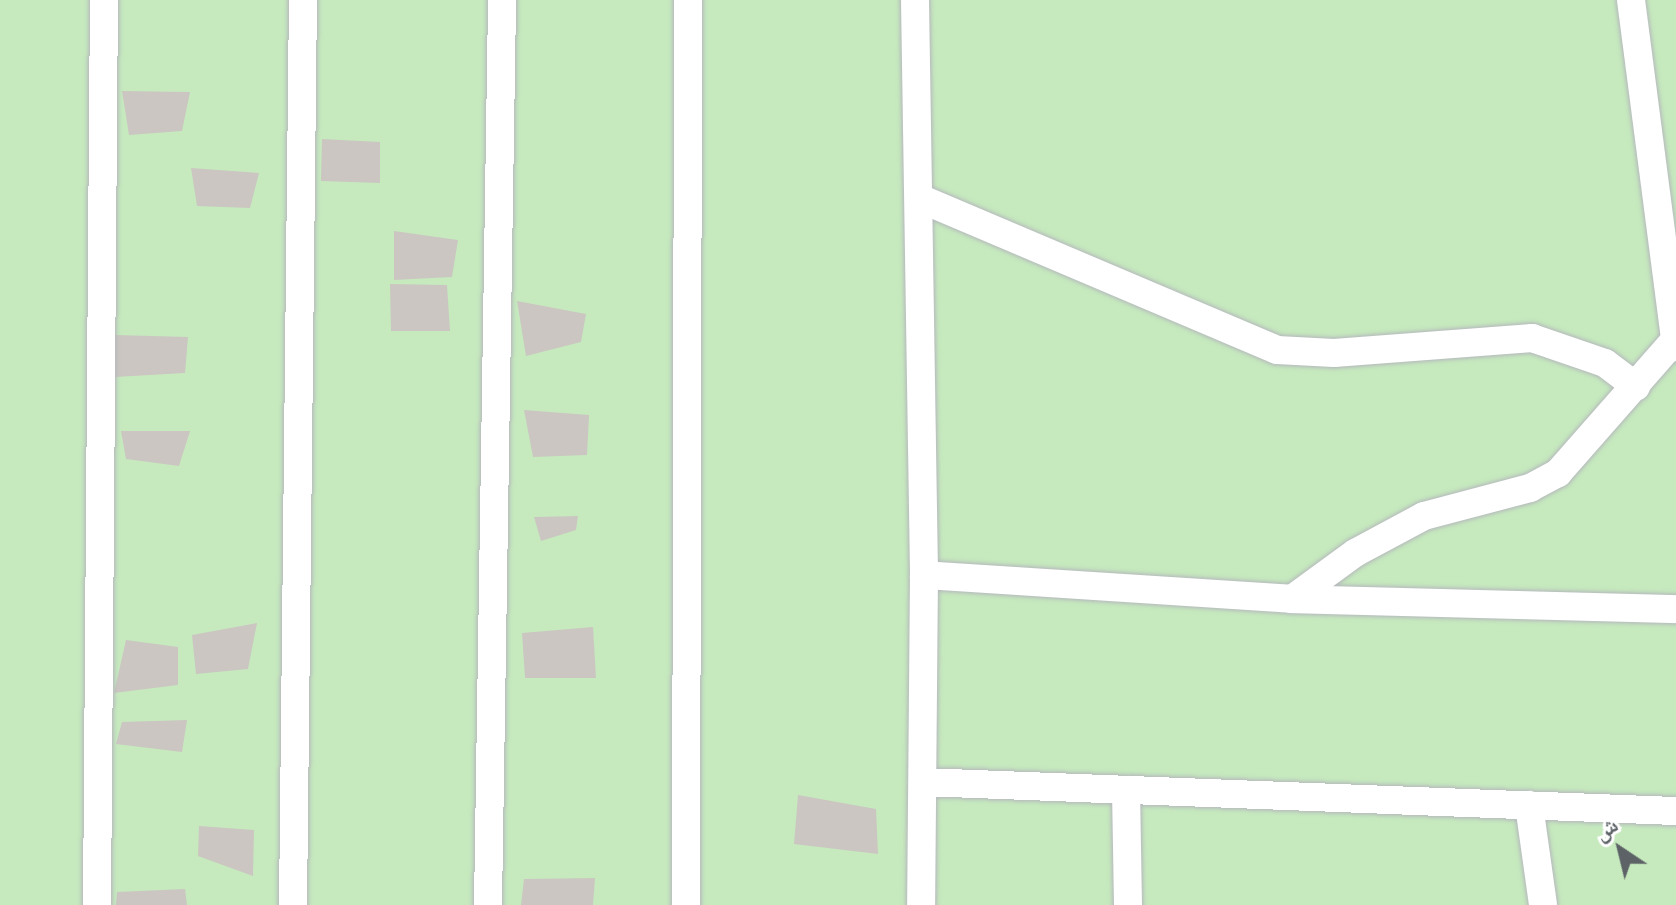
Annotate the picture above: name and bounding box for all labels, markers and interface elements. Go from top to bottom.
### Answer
north arrow [1580,809,1660,889]
text: ش [1589,811,1623,847]

